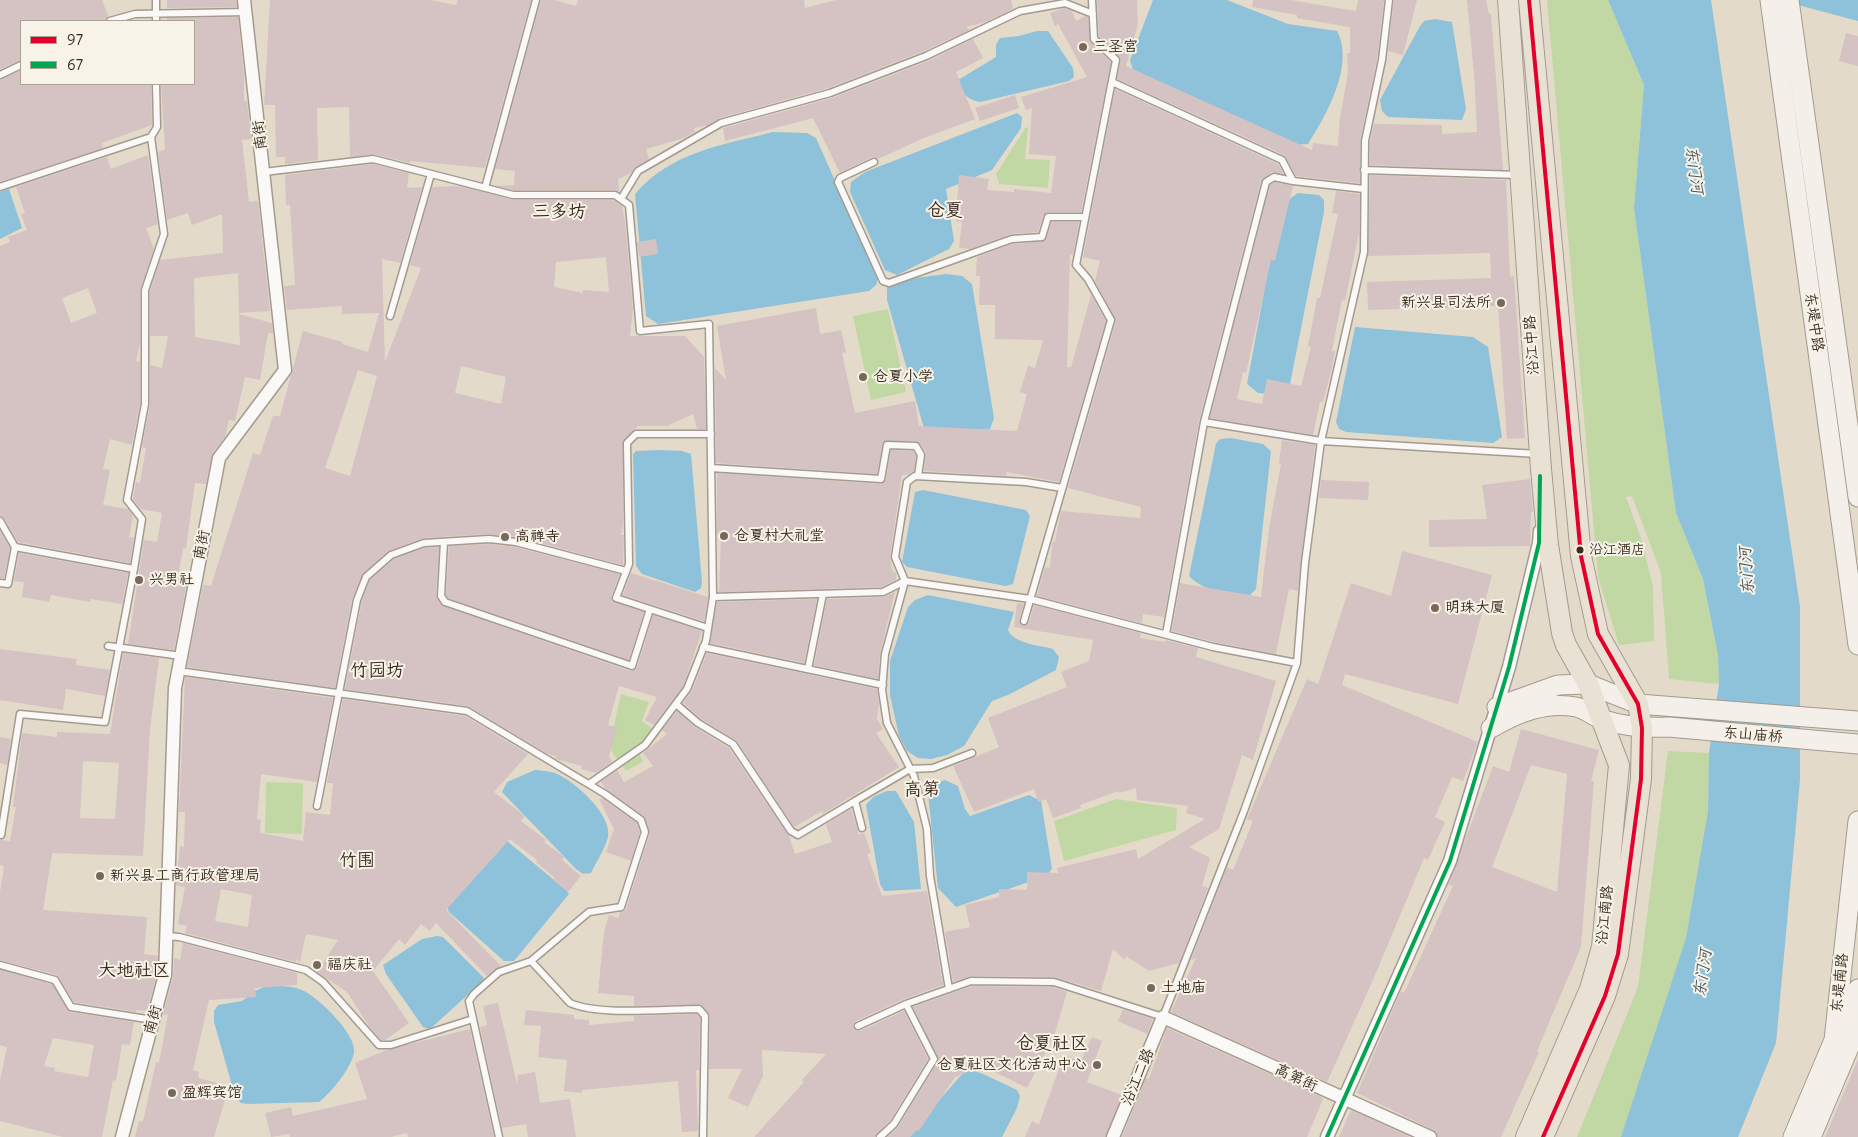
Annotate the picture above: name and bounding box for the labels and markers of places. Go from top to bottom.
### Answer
place label: 三圣宫 [1093,38,1138,56]
marker: 三圣宫 [1077,41,1089,53]
place label: 新兴县司法所 [1401,294,1491,312]
marker: 新兴县司法所 [1495,297,1507,309]
place label: 仓夏小学 [873,368,933,386]
marker: 仓夏小学 [857,371,869,383]
place label: 仓夏村大礼堂 [734,527,824,545]
place label: 高禅寺 [515,528,560,546]
marker: 仓夏村大礼堂 [718,530,730,542]
marker: 高禅寺 [499,531,511,543]
place label: 沿江酒店 [1589,542,1645,558]
marker: 沿江酒店 [1575,545,1585,555]
place label: 兴男社 [149,571,194,589]
marker: 兴男社 [133,574,145,586]
place label: 明珠大厦 [1445,599,1505,617]
marker: 明珠大厦 [1429,602,1441,614]
place label: 新兴县工商行政管理局 [110,867,260,885]
marker: 新兴县工商行政管理局 [94,870,106,882]
place label: 福庆社 [327,956,372,974]
marker: 福庆社 [311,959,323,971]
place label: 土地庙 [1161,979,1206,997]
marker: 土地庙 [1145,982,1157,994]
place label: 仓夏社区文化活动中心 [937,1056,1087,1074]
marker: 仓夏社区文化活动中心 [1091,1059,1103,1071]
place label: 盈辉宾馆 [182,1084,242,1102]
marker: 盈辉宾馆 [166,1087,178,1099]

